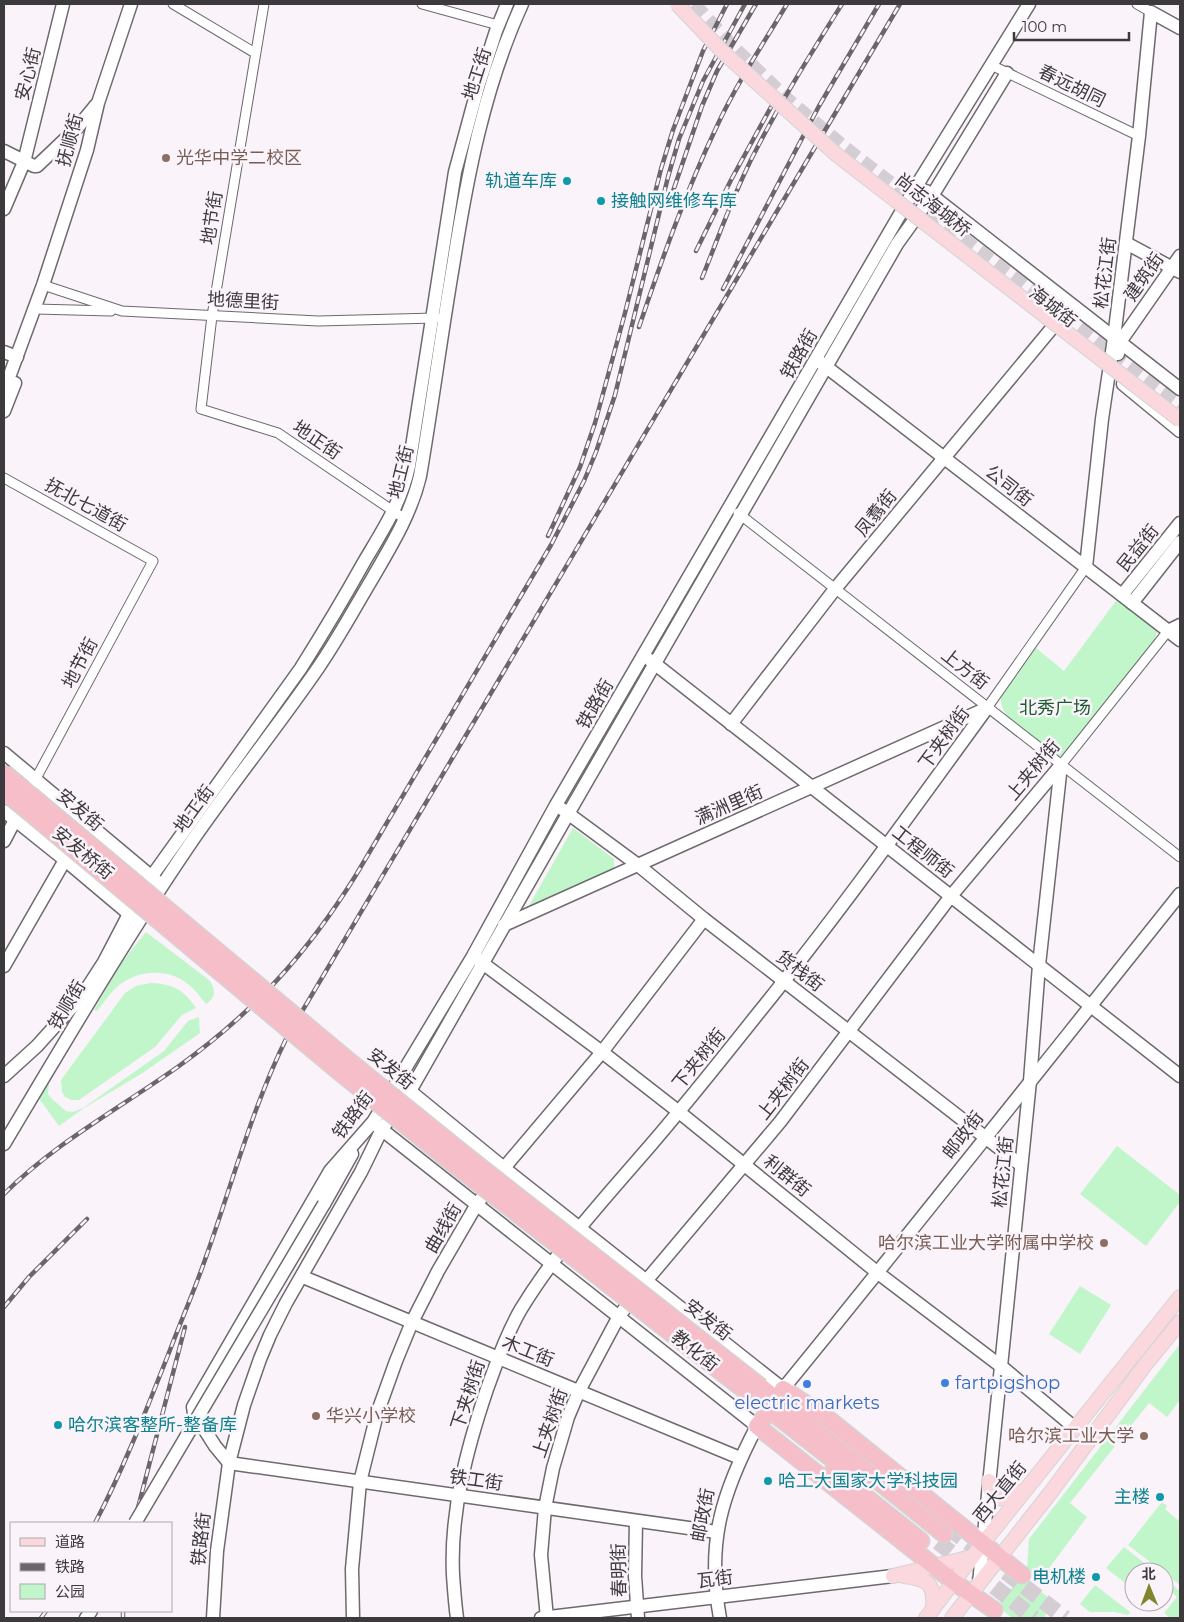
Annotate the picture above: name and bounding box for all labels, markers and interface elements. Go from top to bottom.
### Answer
scale bar [1014,10,1129,42]
text: 100 m [1022,17,1067,36]
street label: 安心街 [11,45,45,103]
street label: 地工街 [458,45,496,103]
street label: 春远胡同 [1035,60,1109,112]
street label: 抚顺街 [52,111,88,169]
place label: 光华中学二校区 [176,147,302,169]
marker: 光华中学二校区 [160,152,172,164]
street label: 尚志海城桥 [891,169,975,241]
place label: 轨道车库 [485,170,557,192]
marker: 轨道车库 [561,175,573,187]
street label: 地节街 [197,190,227,246]
place label: 接触网维修车库 [611,190,737,212]
marker: 接触网维修车库 [595,195,607,207]
street label: 松花江街 [1090,236,1120,310]
street label: 建筑街 [1120,249,1168,305]
street label: 海城街 [1025,282,1081,332]
street label: 地德里街 [206,288,280,314]
street label: 铁路街 [776,325,822,383]
street label: 地正街 [288,416,346,464]
street label: 地工街 [384,443,418,501]
street label: 公司街 [981,461,1037,511]
street label: 抚北七道街 [41,474,131,536]
street label: 凤翥街 [850,485,902,541]
street label: 民益街 [1112,520,1164,576]
street label: 地节街 [58,634,102,692]
street label: 上方街 [937,644,993,694]
street label: 铁路街 [572,675,618,733]
park label: 北秀广场 [1019,697,1091,719]
street label: 下夹树街 [914,702,974,774]
street label: 上夹树街 [1001,735,1065,805]
street label: 满洲里街 [692,780,766,830]
street label: 地工街 [169,781,219,837]
street label: 安发街 [52,784,108,836]
street label: 工程师街 [888,821,958,883]
street label: 安发桥街 [48,822,118,884]
street label: 货栈街 [772,946,828,996]
street label: 铁顺街 [44,976,90,1034]
street label: 下夹树街 [668,1024,730,1094]
street label: 安发街 [363,1043,419,1095]
street label: 上夹树街 [752,1054,814,1124]
street label: 铁路街 [328,1087,378,1143]
street label: 邮政街 [938,1107,988,1163]
street label: 松花江街 [988,1135,1018,1209]
street label: 利群街 [759,1150,815,1202]
street label: 曲线街 [420,1199,466,1257]
place label: 哈尔滨工业大学附属中学校 [878,1232,1094,1254]
marker: 哈尔滨工业大学附属中学校 [1098,1237,1110,1249]
street label: 安发街 [680,1295,736,1345]
street label: 教化街 [667,1326,723,1376]
street label: 木工街 [499,1331,557,1371]
street label: 下夹树街 [446,1357,490,1433]
place label: fartpigshop [955,1372,1060,1394]
marker: fartpigshop [939,1377,951,1389]
marker: electric markets [801,1378,813,1390]
street label: 上夹树街 [528,1385,572,1461]
place label: electric markets [734,1392,880,1414]
place label: 华兴小学校 [326,1405,416,1427]
marker: 华兴小学校 [310,1410,322,1422]
place label: 哈尔滨客整所-整备库 [68,1414,237,1436]
marker: 哈尔滨客整所-整备库 [52,1419,64,1431]
place label: 哈尔滨工业大学 [1008,1425,1134,1447]
marker: 哈尔滨工业大学 [1138,1430,1150,1442]
street label: 西大直街 [969,1457,1031,1527]
street label: 铁工街 [448,1465,504,1495]
place label: 哈工大国家大学科技园 [778,1470,958,1492]
marker: 哈工大国家大学科技园 [762,1475,774,1487]
street label: 邮政街 [687,1486,719,1544]
place label: 主楼 [1114,1486,1150,1508]
marker: 主楼 [1154,1491,1166,1503]
street label: 铁路街 [187,1511,215,1567]
legend [10,1522,172,1612]
text: 道路 [55,1532,85,1551]
street label: 春明街 [608,1543,630,1597]
text: 铁路 [55,1557,85,1576]
north arrow [1124,1562,1174,1612]
text: 北 [1142,1565,1156,1583]
street label: 瓦街 [696,1566,734,1592]
place label: 电机楼 [1032,1566,1086,1588]
marker: 电机楼 [1090,1571,1102,1583]
text: 公园 [55,1582,85,1601]

